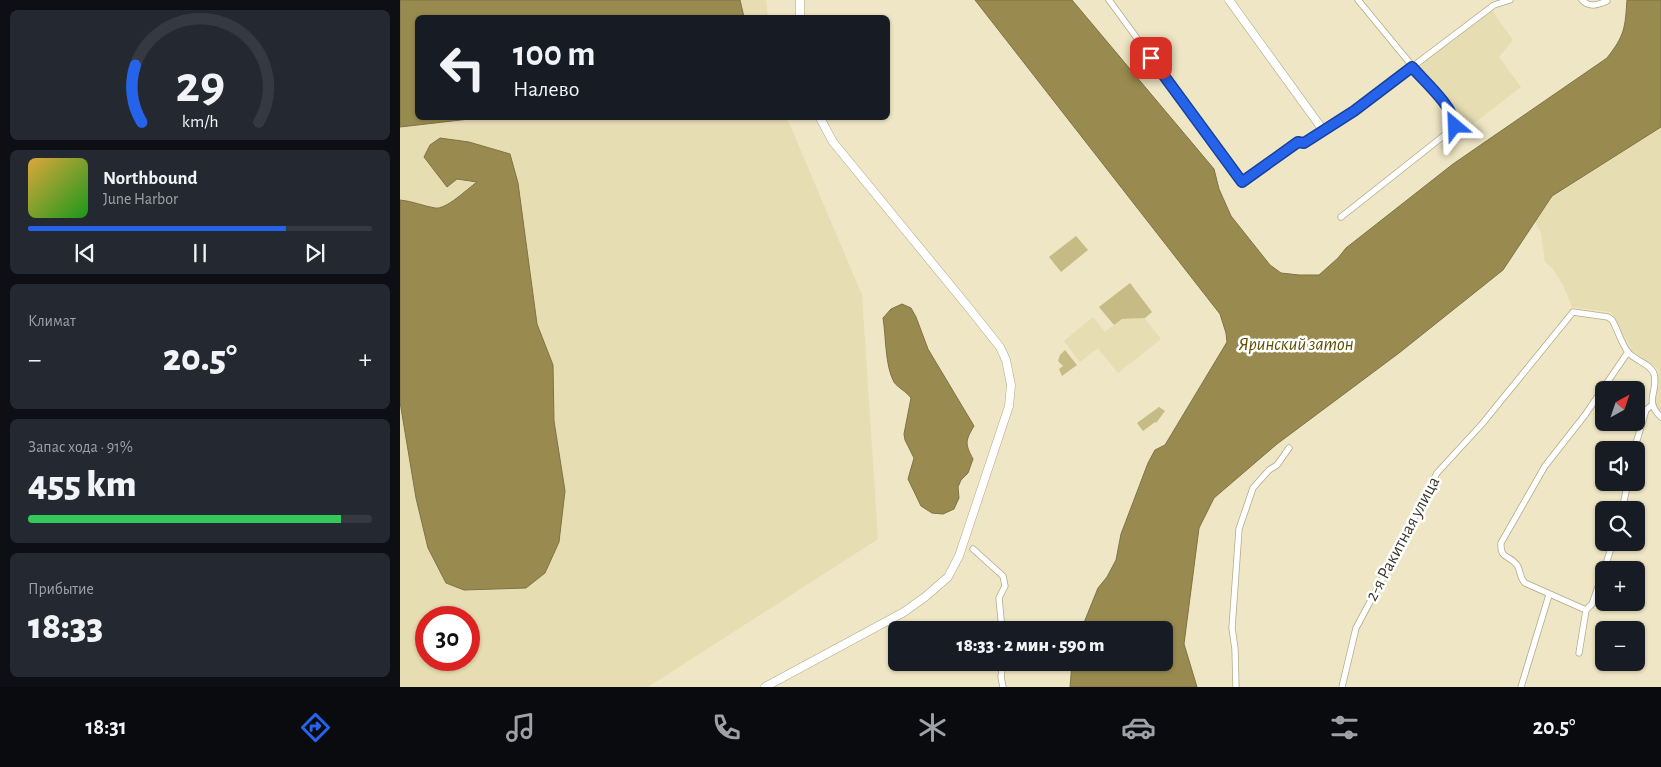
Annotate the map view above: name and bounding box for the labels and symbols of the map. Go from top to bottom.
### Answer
pin [1130,37,1172,79]
position arrow [1428,99,1480,151]
water label: Яринский затон [1238,335,1354,354]
north arrow [1595,381,1645,431]
street label: 2-я Ракитная улица [1363,474,1443,604]
speed limit sign: 30 [415,606,480,671]

